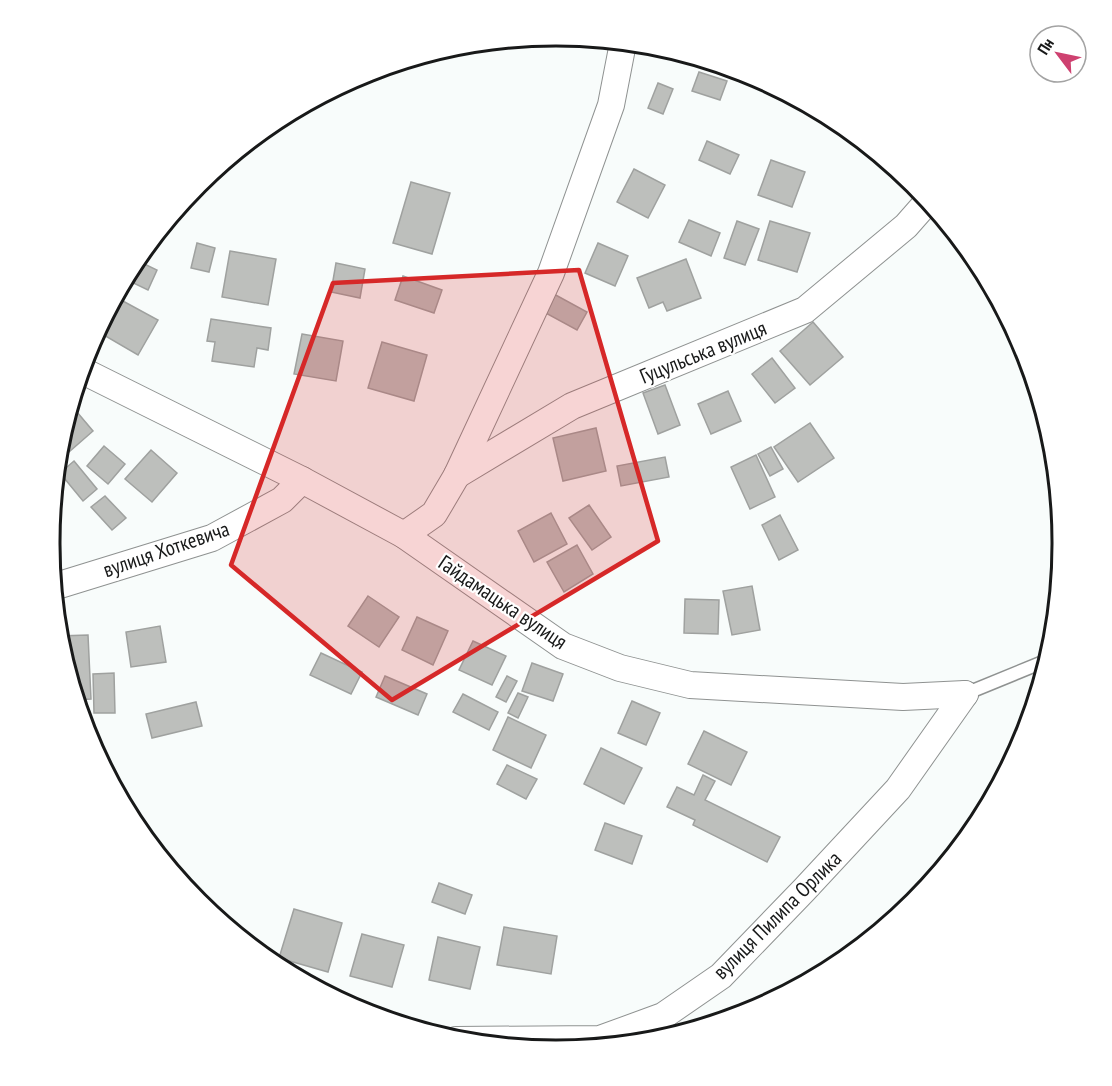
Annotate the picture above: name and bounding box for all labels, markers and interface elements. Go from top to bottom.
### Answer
north arrow [1028,24,1088,84]
text: Пн [1033,34,1058,58]
street label: Гуцульська вулиця [636,314,770,390]
street label: вулиця Хоткевича [99,515,233,583]
street label: Гайдамацька вулиця [433,549,573,655]
street label: вулиця Пилипа Орлика [707,845,847,985]

